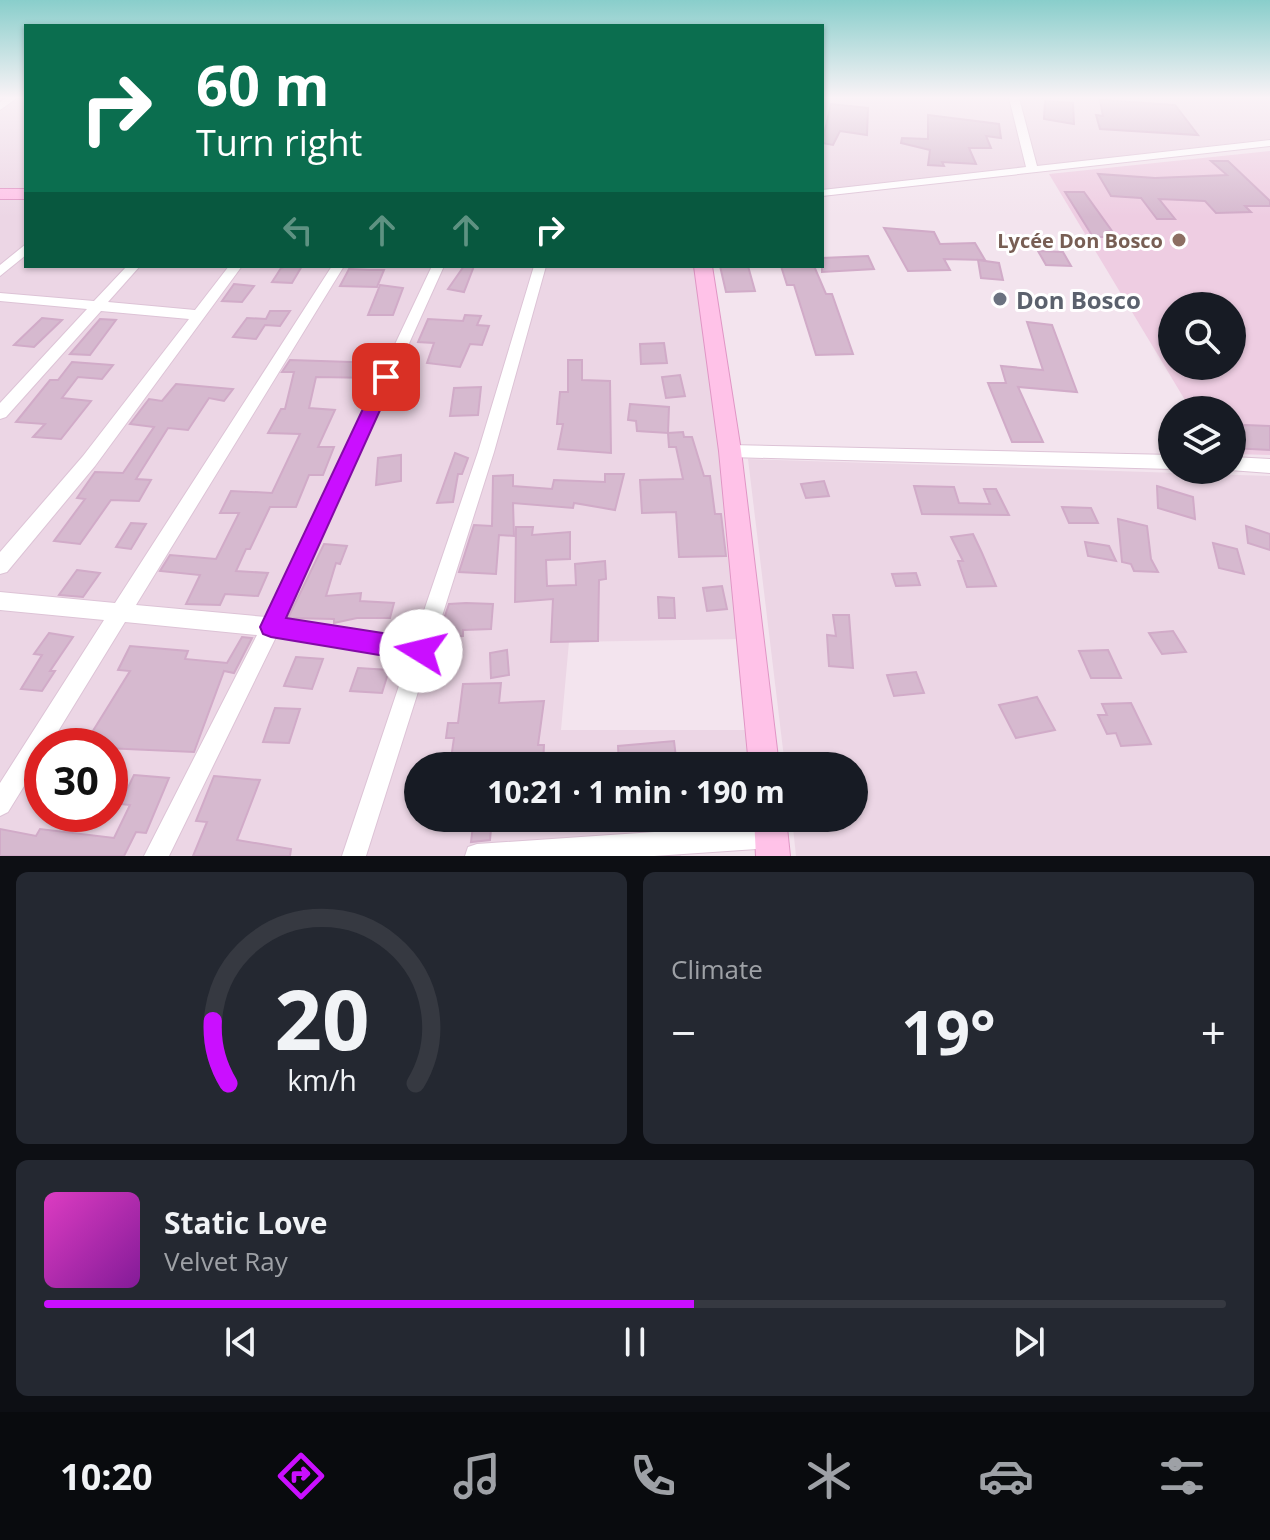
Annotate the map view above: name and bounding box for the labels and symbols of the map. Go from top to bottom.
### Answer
place label: Lycée Don Bosco [997,227,1163,254]
marker: Lycée Don Bosco [1170,231,1188,249]
place label: Don Bosco [1016,283,1141,316]
marker: Don Bosco [991,290,1009,308]
pin [352,343,420,411]
position arrow [379,609,463,693]
speed limit sign: 30 [24,728,128,832]

